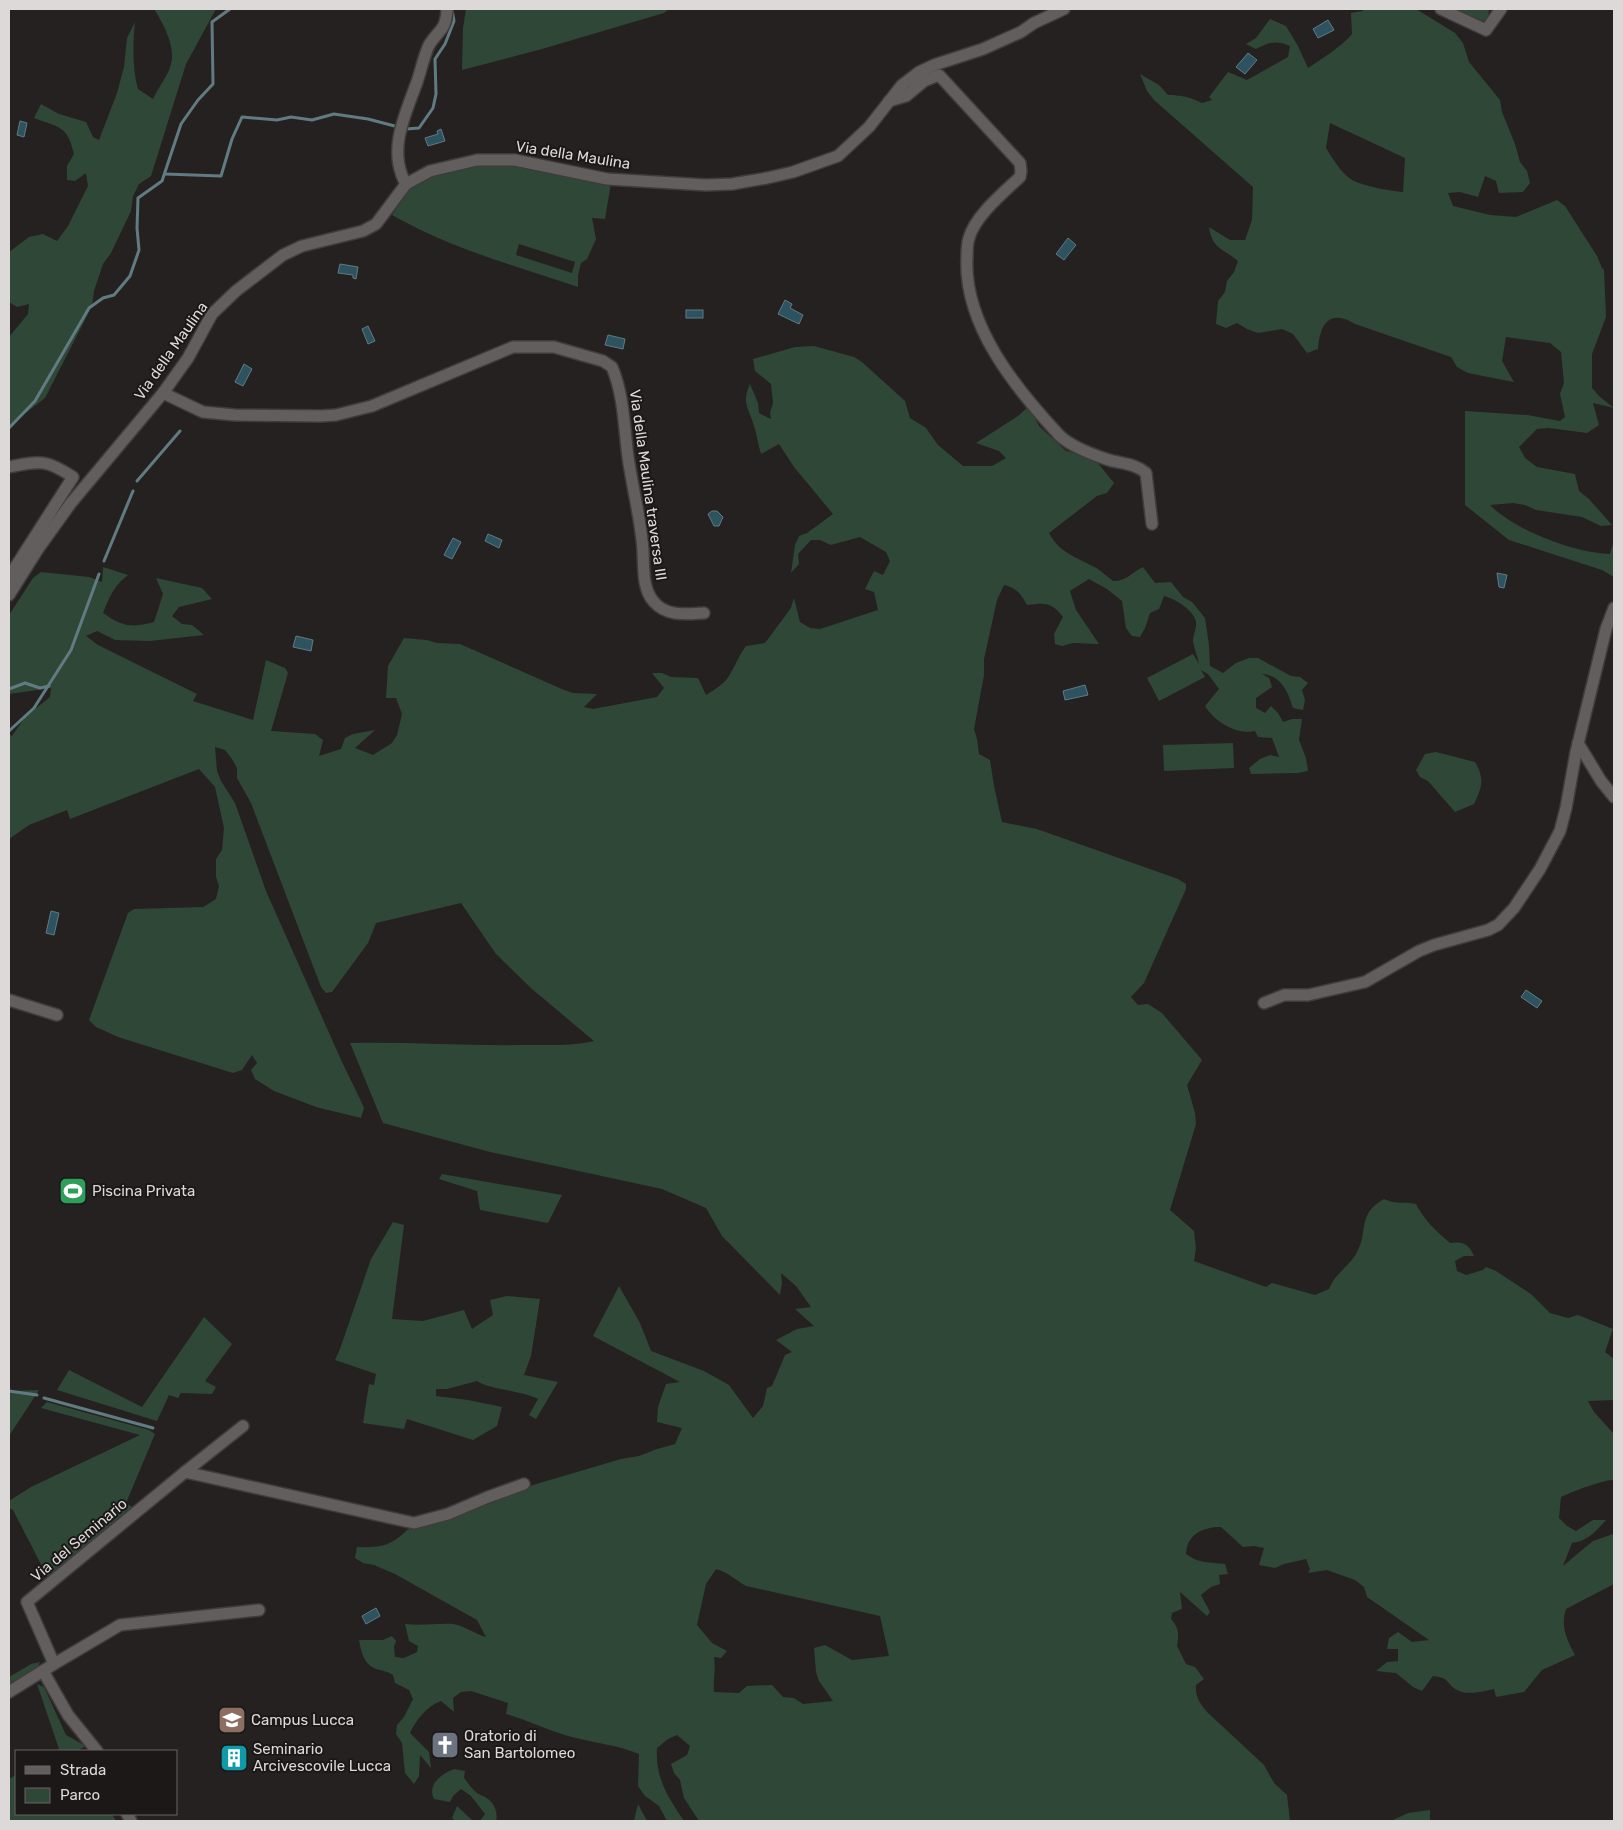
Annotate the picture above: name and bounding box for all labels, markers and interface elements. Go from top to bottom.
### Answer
street label: Via della Maulina [514,137,632,173]
street label: Via della Maulina [130,298,212,404]
street label: Via della Maulina traversa III [626,388,670,582]
sports icon: Piscina Privata [58,1176,88,1206]
place label: Piscina Privata [92,1182,195,1200]
street label: Via del Seminario [27,1495,131,1585]
school or university icon: Campus Lucca [217,1705,247,1735]
place label: Campus Lucca [251,1711,354,1729]
place label: Oratorio di San Bartolomeo [464,1727,575,1762]
church icon: Oratorio di San Bartolomeo [430,1730,460,1760]
place label: Seminario Arcivescovile Lucca [253,1740,391,1775]
building icon: Seminario Arcivescovile Lucca [219,1743,249,1773]
legend [15,1750,178,1815]
text: Strada [60,1761,106,1779]
text: Parco [60,1786,100,1804]

